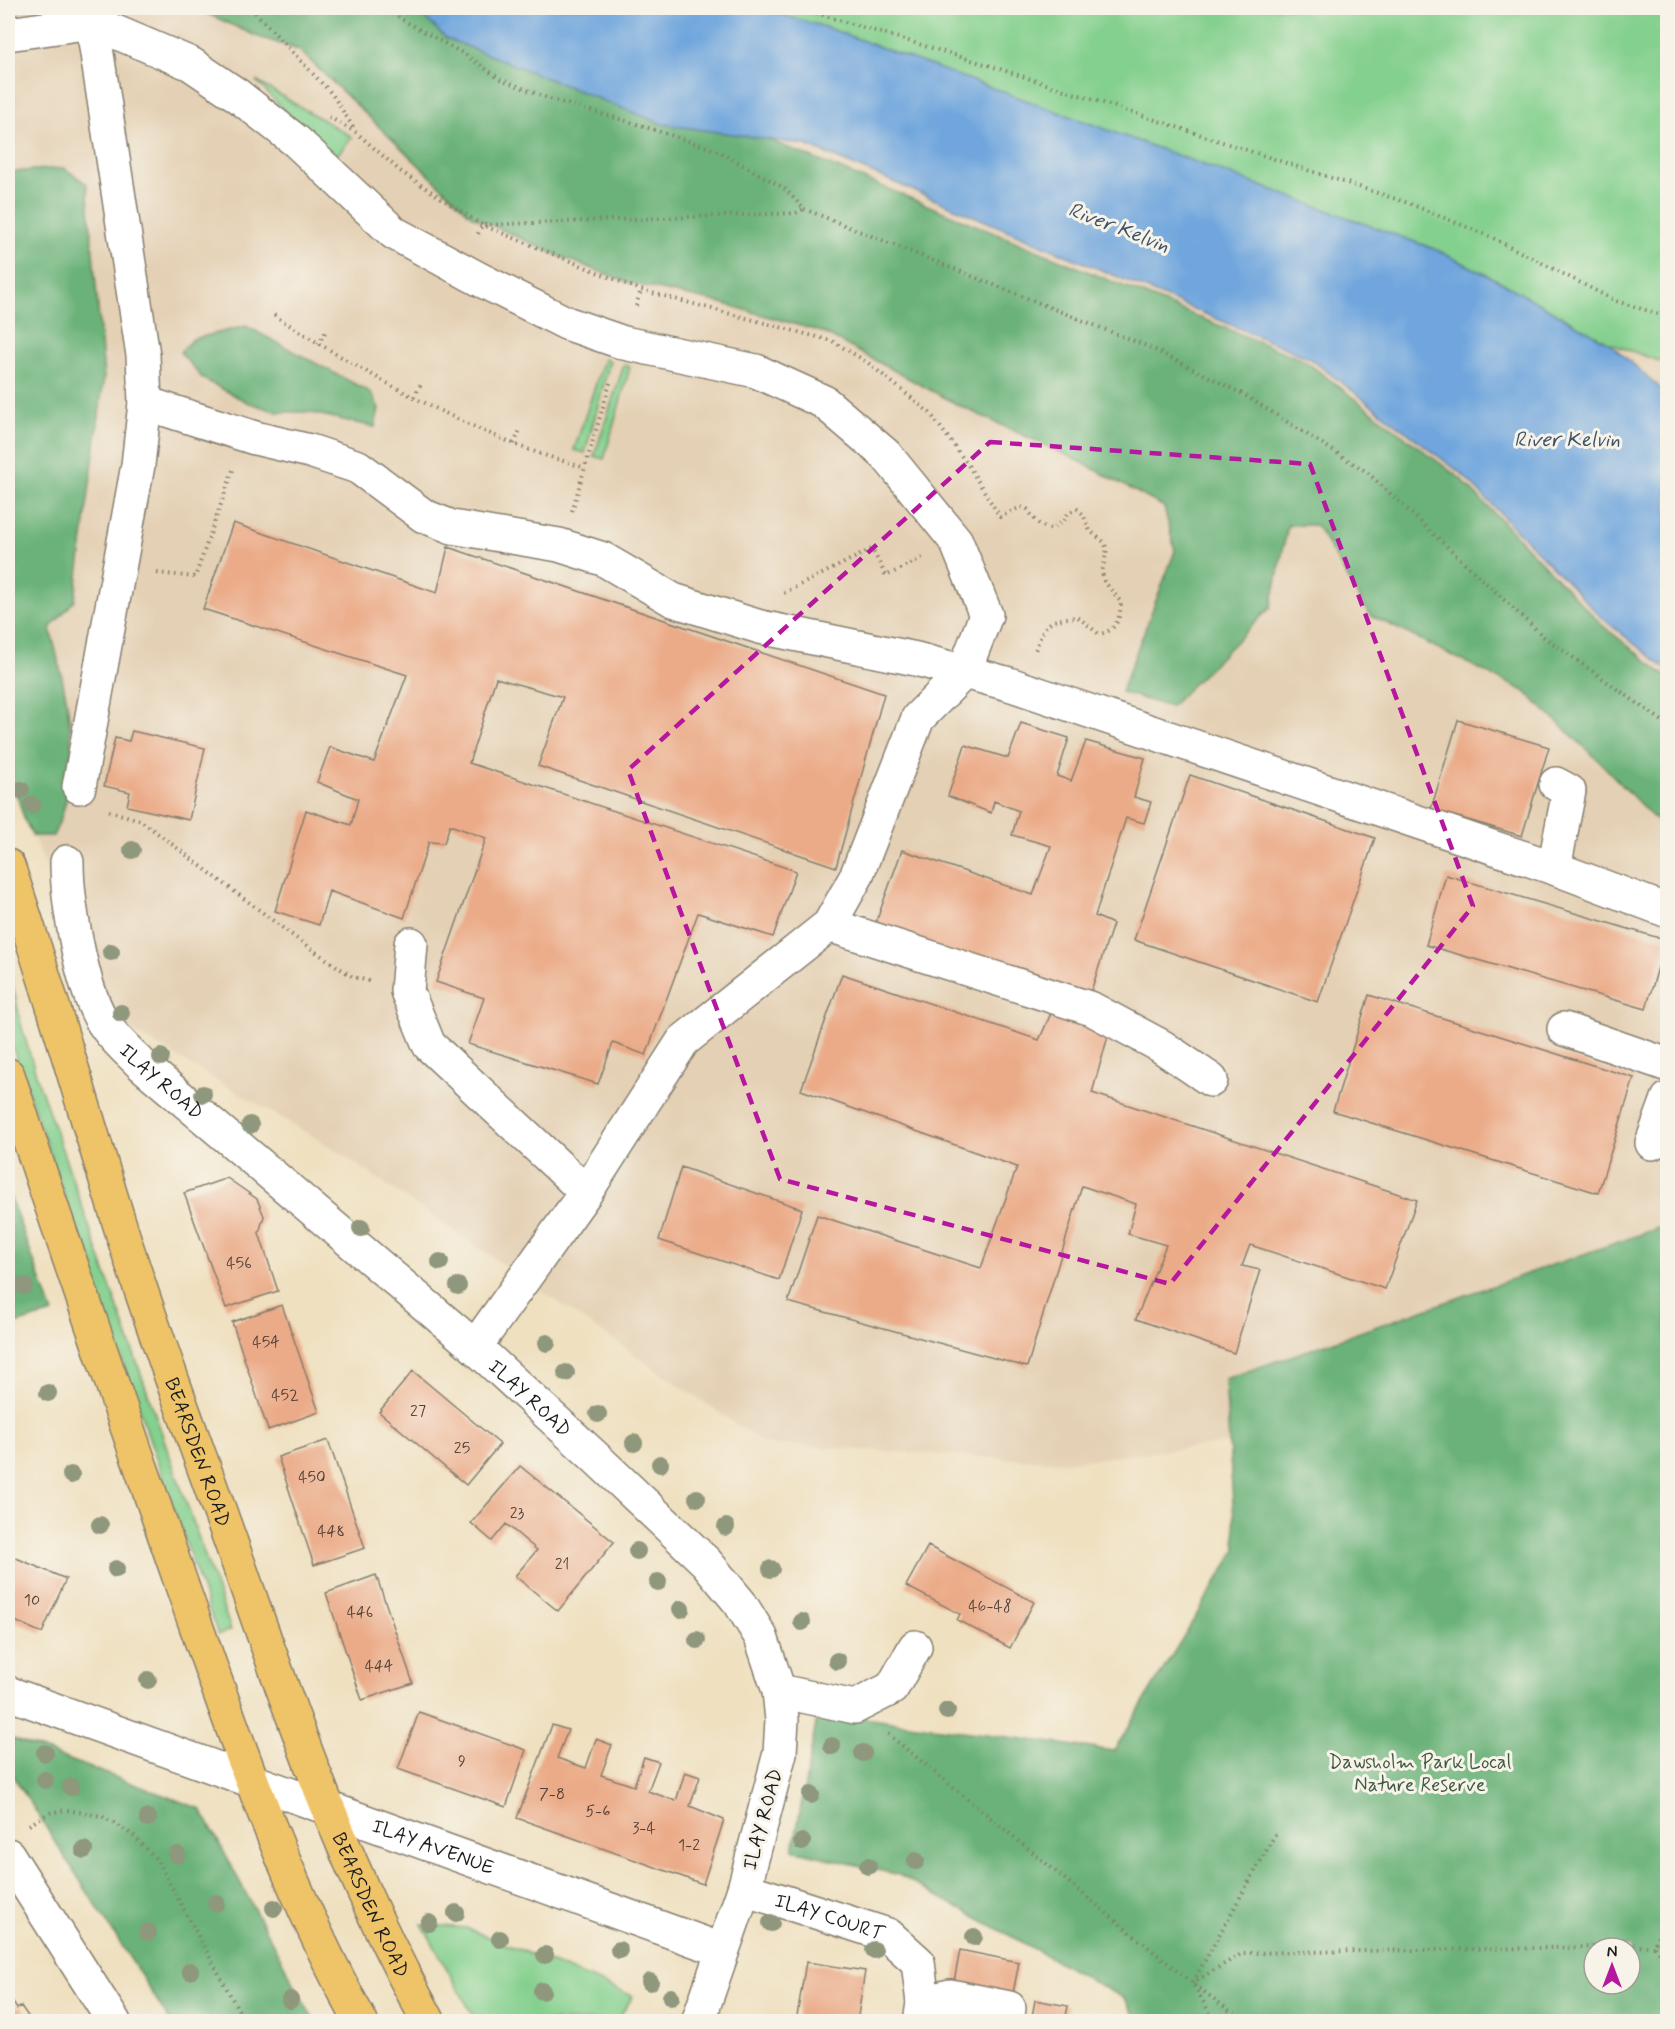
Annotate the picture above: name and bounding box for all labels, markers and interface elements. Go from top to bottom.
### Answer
water label: River Kelvin [1064,196,1173,260]
water label: River Kelvin [1514,426,1620,454]
street label: ILAY ROAD [113,1038,209,1126]
house number: 456 [226,1253,252,1274]
house number: 454 [252,1332,280,1353]
street label: ILAY ROAD [482,1354,577,1444]
street label: BEARSDEN ROAD [157,1374,236,1531]
house number: 452 [271,1385,299,1406]
house number: 27 [410,1401,426,1422]
house number: 25 [454,1438,470,1459]
house number: 450 [298,1467,326,1488]
house number: 23 [510,1503,525,1524]
house number: 448 [317,1521,345,1542]
house number: 21 [555,1554,569,1575]
house number: 10 [24,1590,40,1611]
house number: 46-48 [968,1596,1012,1617]
house number: 446 [347,1602,373,1623]
house number: 444 [365,1656,393,1677]
park label: Dawsholm Park Local Nature Reserve [1328,1749,1512,1799]
house number: 9 [458,1751,466,1772]
street label: ILAY ROAD [737,1766,790,1873]
house number: 7-8 [539,1784,565,1805]
house number: 5-6 [586,1801,610,1822]
street label: ILAY AVENUE [368,1813,497,1882]
house number: 3-4 [632,1818,656,1839]
street label: BEARSDEN ROAD [325,1829,415,1983]
house number: 1-2 [678,1835,700,1856]
street label: ILAY COURT [771,1888,889,1948]
north arrow [1582,1936,1642,1996]
text: N [1607,1942,1617,1963]

